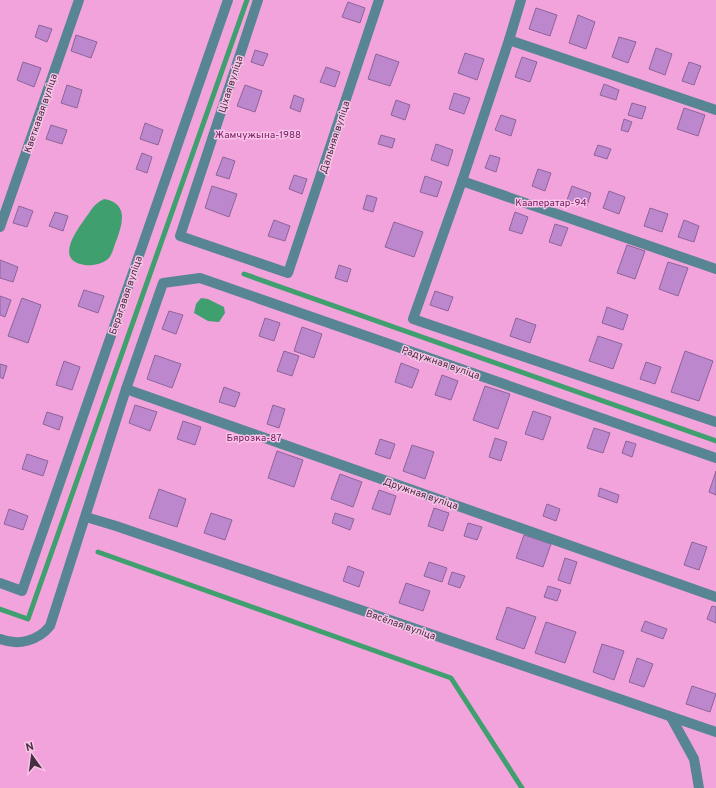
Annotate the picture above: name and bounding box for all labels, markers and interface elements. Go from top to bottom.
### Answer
street label: Ціхая вуліца [216,54,247,115]
street label: Кветкавая вуліца [22,72,61,155]
street label: Дальняя вуліца [318,99,353,175]
park label: Жамчужына-1988 [215,129,301,142]
park label: Кааператар-94 [515,197,587,210]
street label: Берагавая вуліца [107,254,146,337]
street label: Радужная вуліца [400,344,481,383]
park label: Бярозка-87 [227,432,281,445]
street label: Дружная вуліца [381,476,460,513]
street label: Вясёлая вуліца [364,607,437,643]
north arrow [12,736,52,776]
text: N [24,740,35,755]

